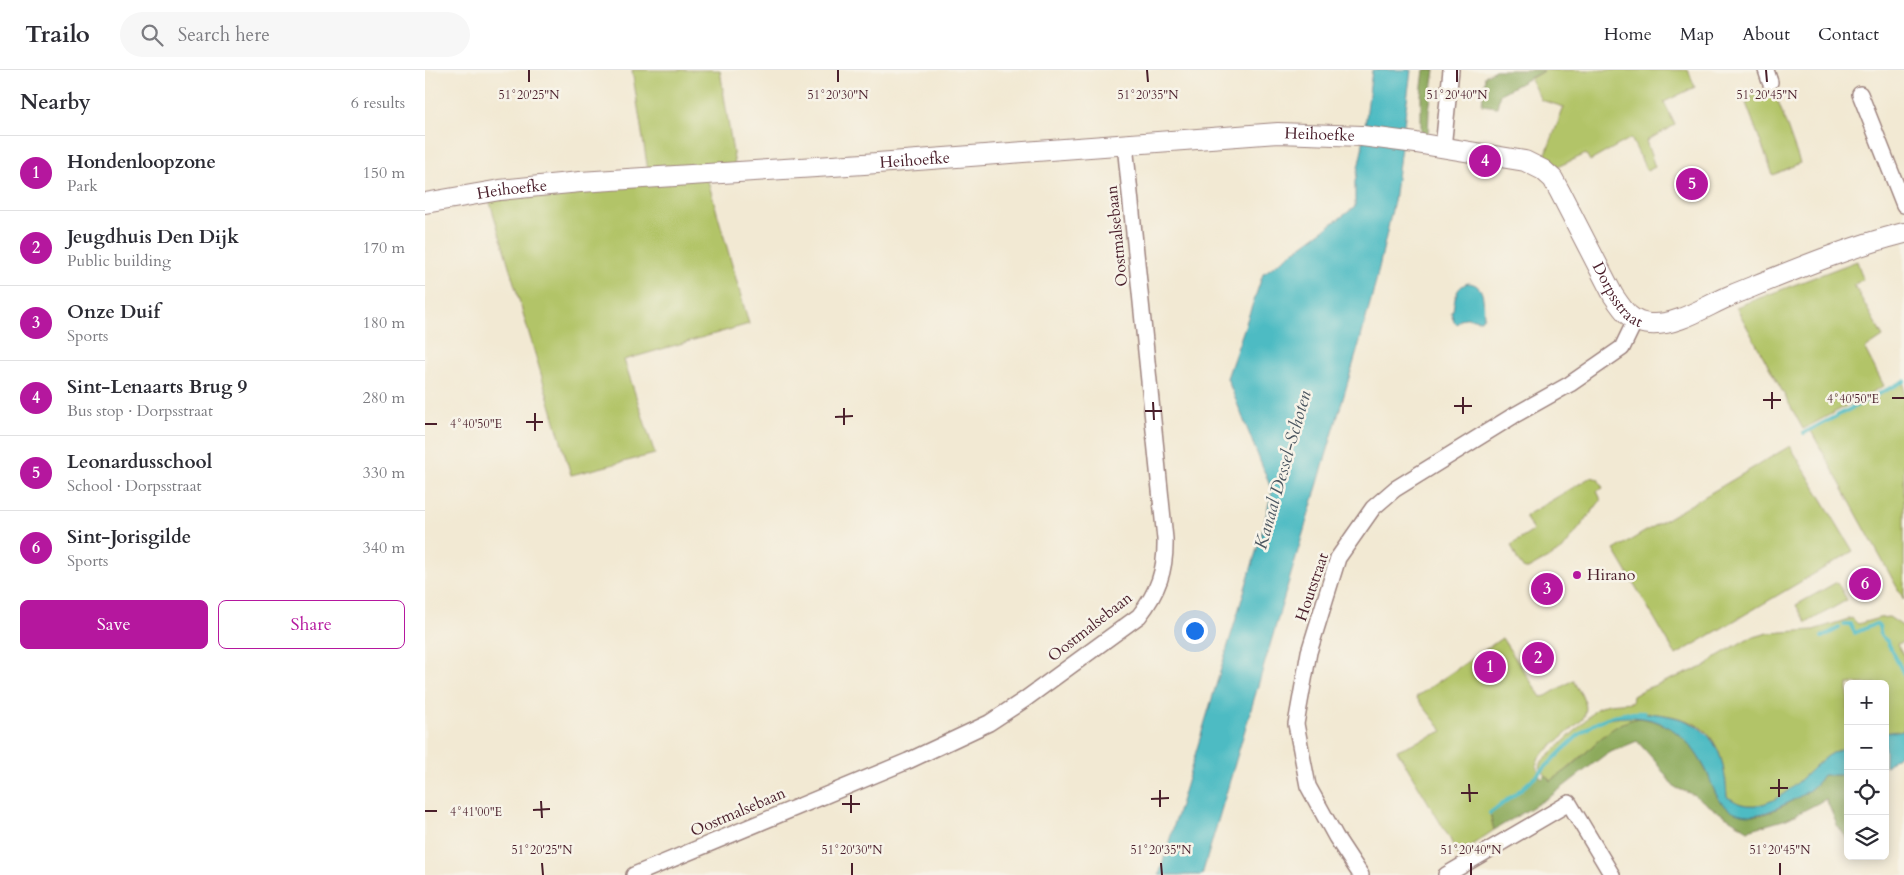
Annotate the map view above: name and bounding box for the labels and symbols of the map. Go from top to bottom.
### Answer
text: 51°20'25"N [499,87,560,103]
text: 51°20'30"N [808,87,869,103]
text: 51°20'35"N [1118,87,1179,103]
text: 51°20'40"N [1427,87,1488,103]
text: 51°20'45"N [1737,87,1798,103]
street label: Heihoefke [1284,122,1355,147]
pin: 4 [1469,142,1501,180]
street label: Heihoefke [879,147,951,174]
pin: 5 [1676,165,1708,203]
street label: Heihoefke [475,174,548,205]
street label: Oostmalsebaan [1101,184,1133,288]
street label: Dorpsstraat [1587,258,1646,333]
water label: Kanaal Dessel-Schoten [1248,388,1318,552]
text: 4°40'50"E [1827,391,1879,407]
text: 4°40'50"E [450,416,502,432]
street label: Houtstraat [1290,550,1334,624]
place label: Hirano [1587,564,1636,586]
pin: 6 [1849,565,1881,603]
marker: Hirano [1571,569,1583,581]
pin: 3 [1531,570,1563,608]
street label: Oostmalsebaan [1043,587,1137,667]
your location [1182,618,1208,644]
pin: 2 [1522,639,1554,677]
pin: 1 [1474,648,1506,686]
street label: Oostmalsebaan [687,782,789,842]
text: 4°41'00"E [450,804,502,820]
text: 51°20'25"N [512,842,573,858]
text: 51°20'30"N [822,842,883,858]
text: 51°20'35"N [1131,842,1192,858]
text: 51°20'40"N [1441,842,1502,858]
text: 51°20'45"N [1750,842,1811,858]

